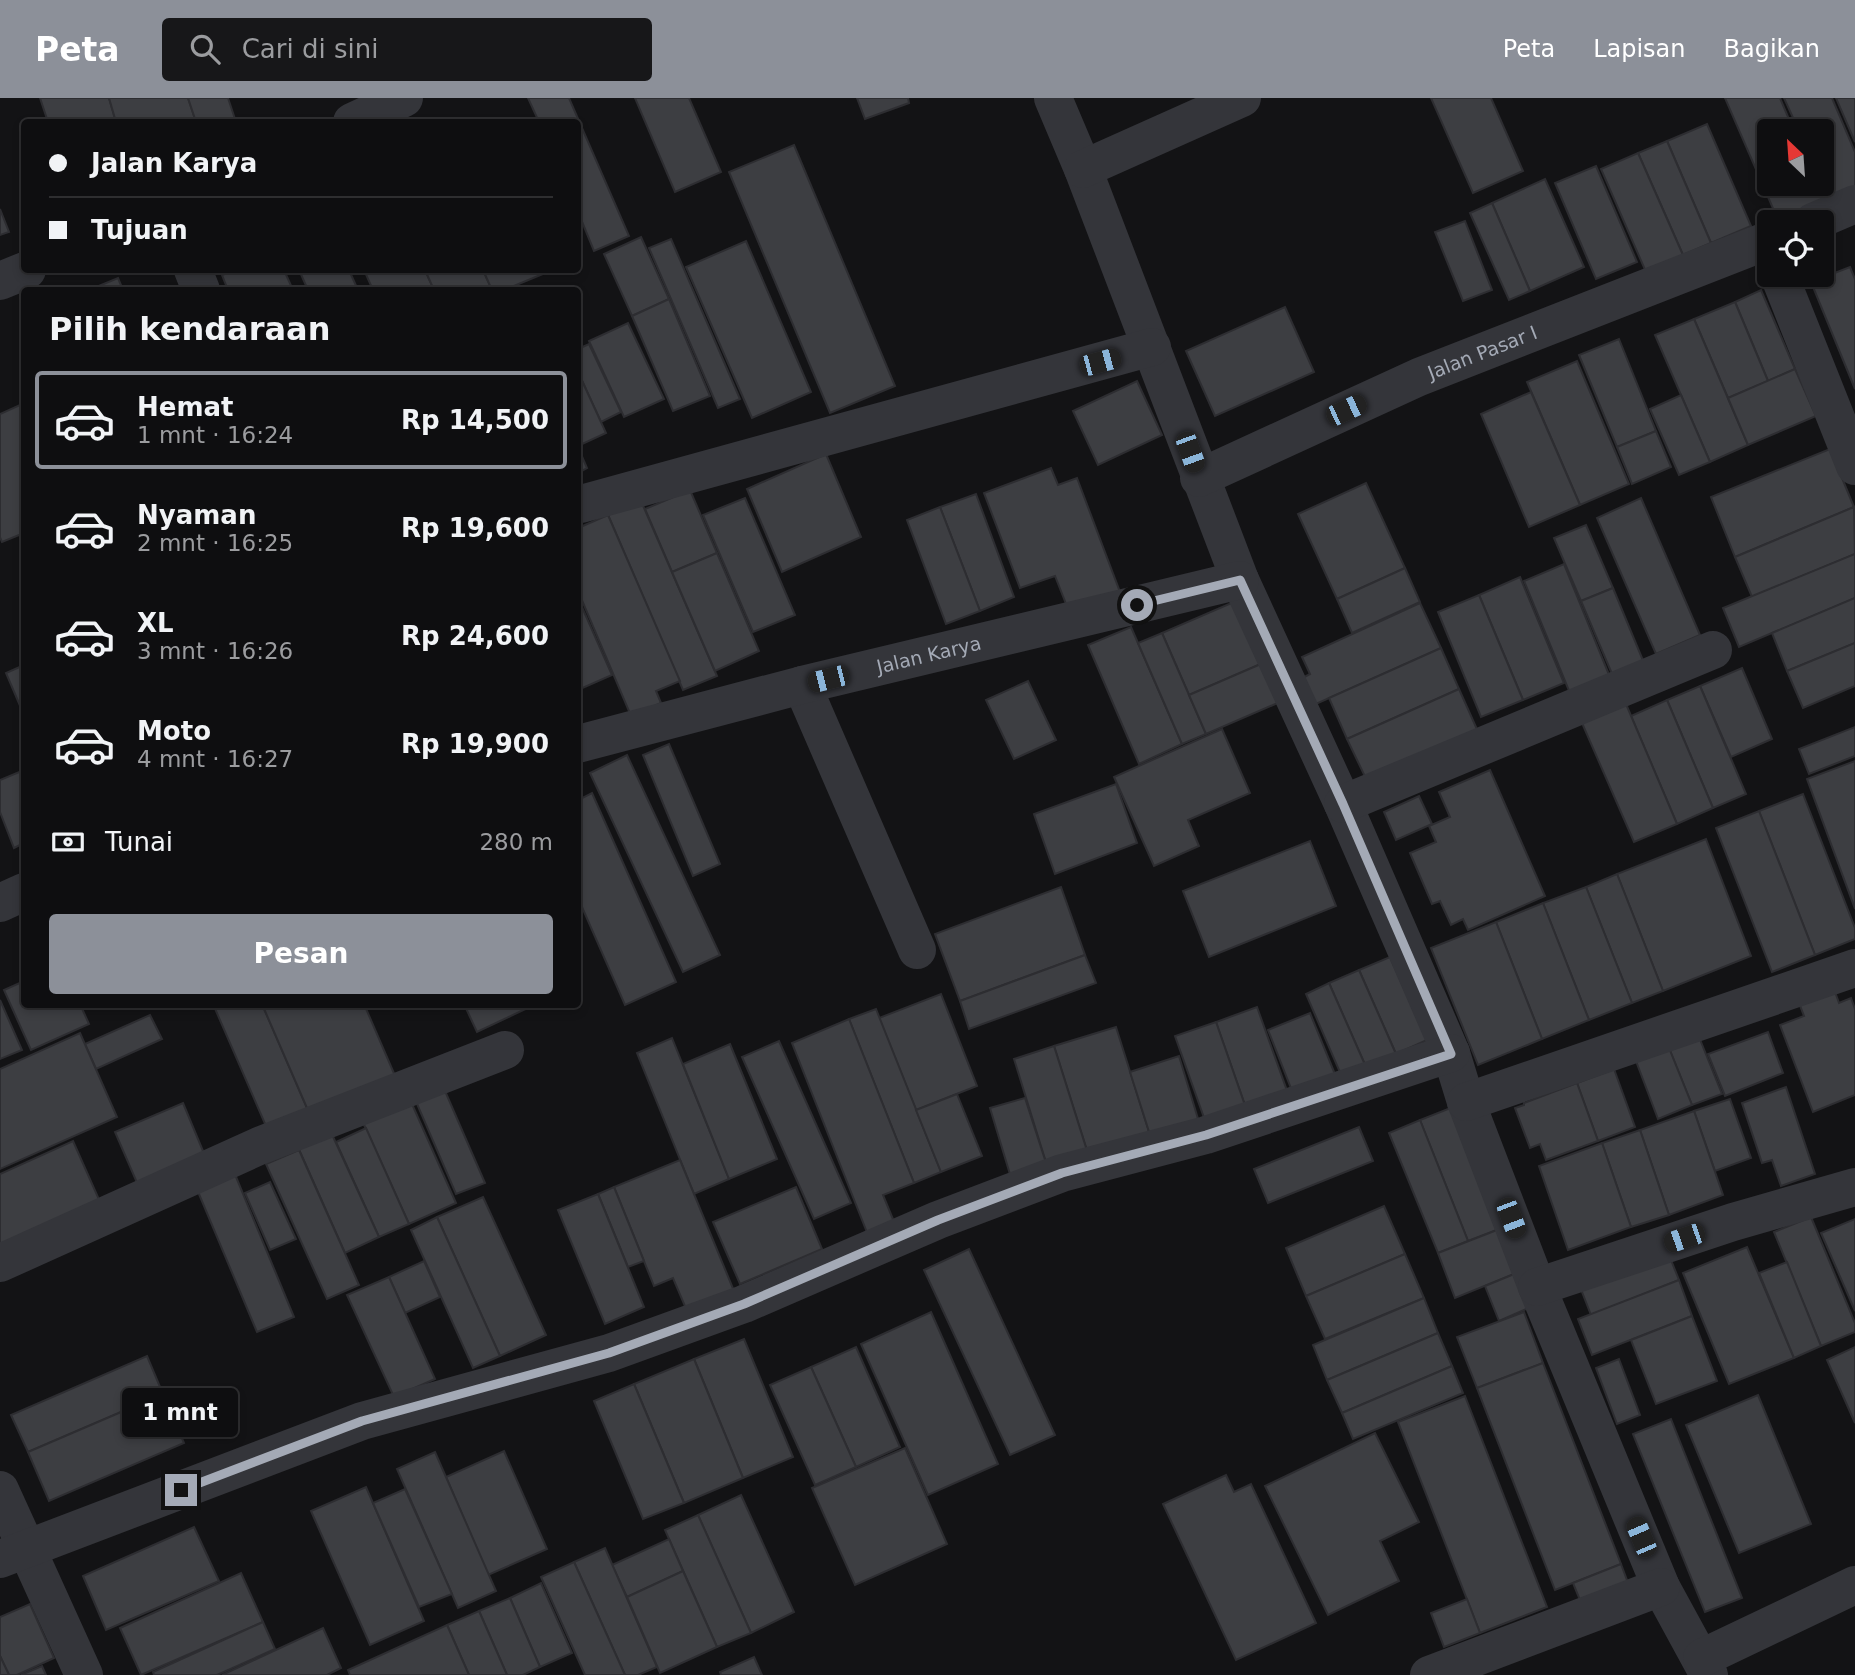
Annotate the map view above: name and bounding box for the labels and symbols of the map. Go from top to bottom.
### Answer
north arrow [1757,119,1834,196]
street label: Jalan Pasar I [1423,321,1540,384]
car [1077,346,1124,378]
car [1323,392,1370,428]
car [1173,429,1208,475]
route start [1121,589,1153,621]
street label: Jalan Karya [873,631,983,678]
car [806,664,851,694]
car [1494,1195,1529,1241]
car [1661,1221,1708,1255]
callout: 1 mnt [123,1388,239,1438]
route end [165,1474,197,1506]
car [1624,1514,1659,1560]

